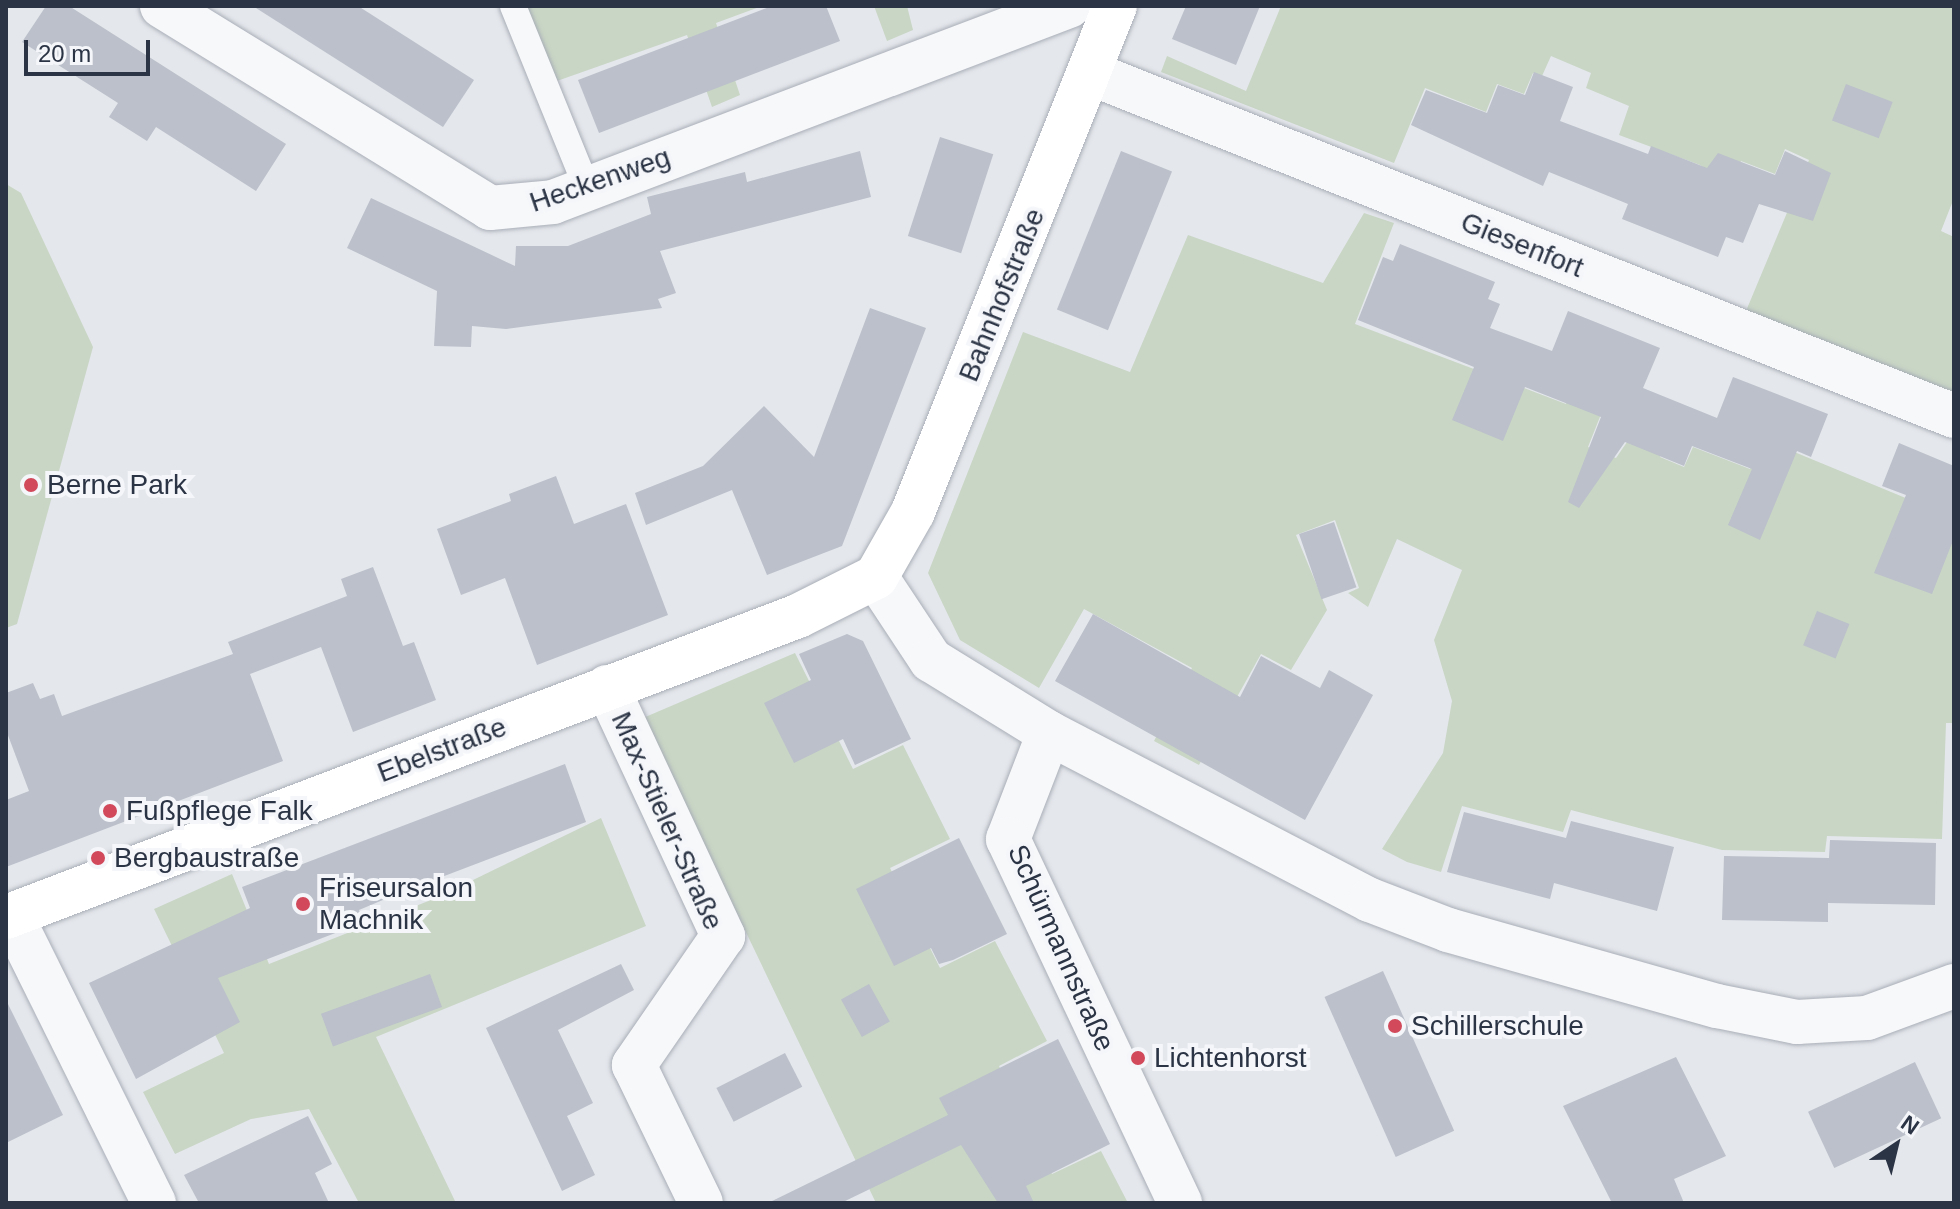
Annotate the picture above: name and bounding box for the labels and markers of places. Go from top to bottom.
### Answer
place label: Berne Park [47,468,187,502]
marker: Berne Park [22,476,40,494]
place label: Fußpflege Falk [126,794,313,828]
marker: Fußpflege Falk [101,802,119,820]
place label: Bergbaustraße [114,841,299,875]
marker: Bergbaustraße [89,849,107,867]
place label: Friseursalon Machnik [319,871,473,937]
marker: Friseursalon Machnik [294,895,312,913]
place label: Schillerschule [1411,1009,1584,1043]
marker: Schillerschule [1386,1017,1404,1035]
place label: Lichtenhorst [1154,1041,1307,1075]
marker: Lichtenhorst [1129,1049,1147,1067]

